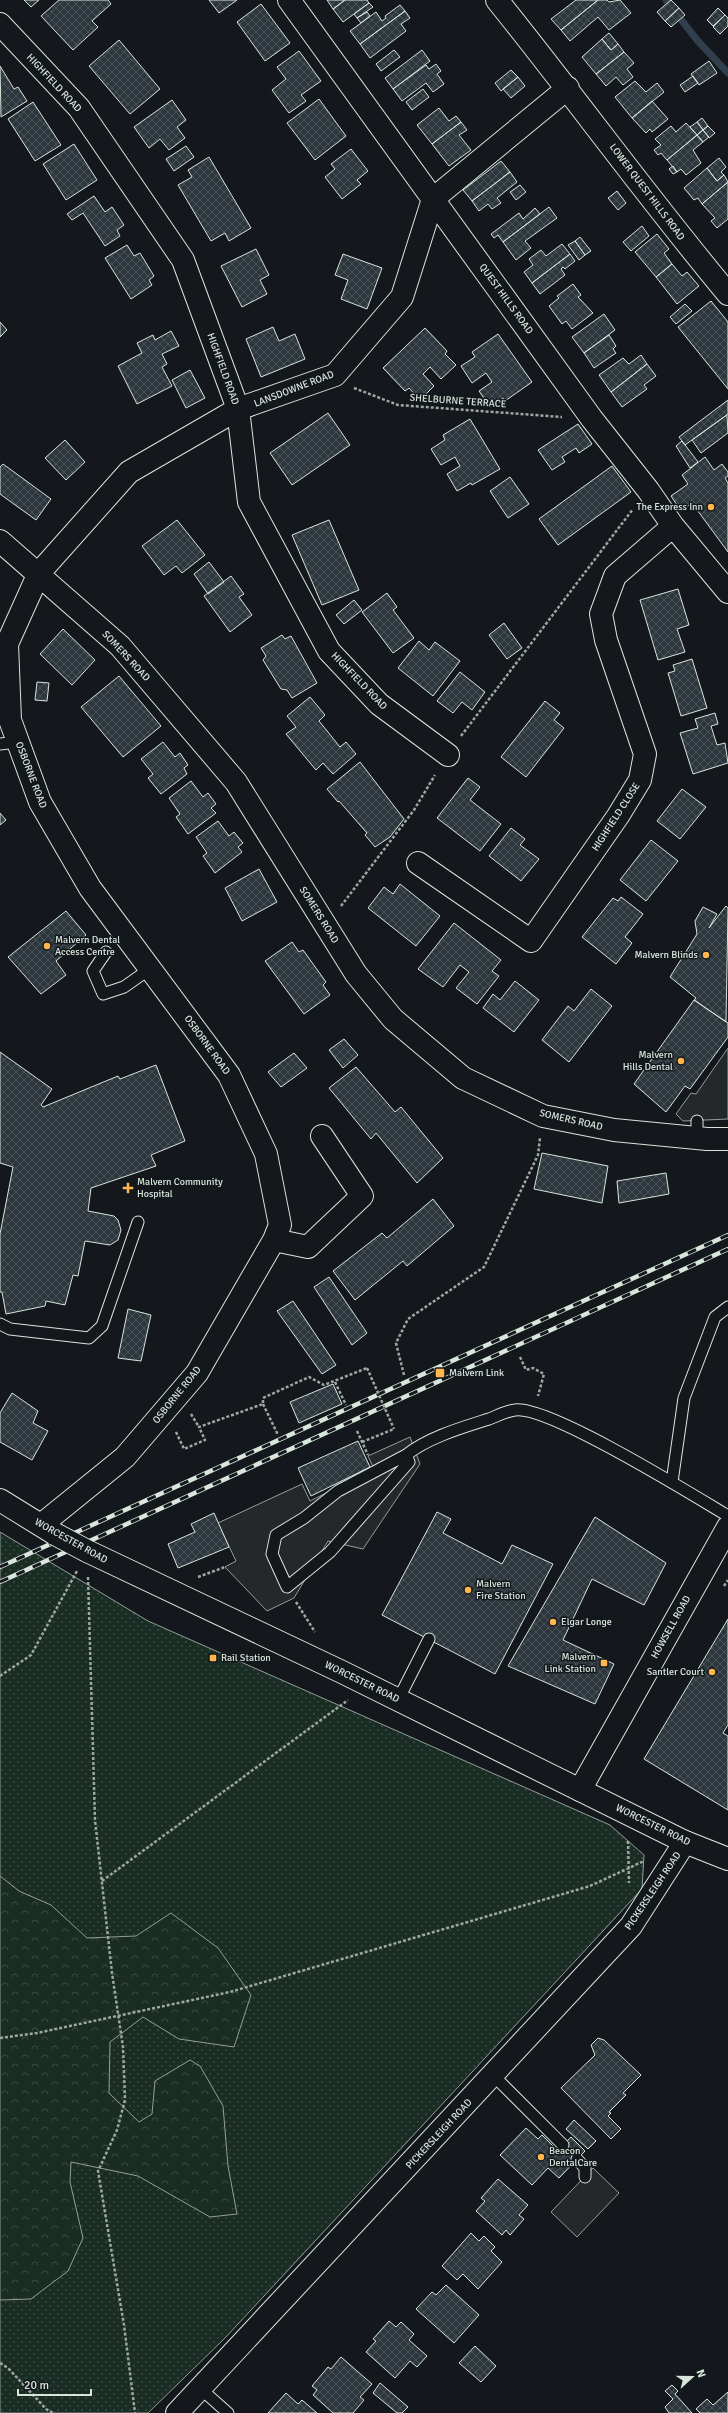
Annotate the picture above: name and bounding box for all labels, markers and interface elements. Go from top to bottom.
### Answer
street label: HIGHFIELD ROAD [24,51,84,115]
street label: LOWER QUEST HILLS ROAD [607,141,687,243]
street label: QUEST HILLS ROAD [477,262,535,336]
street label: HIGHFIELD ROAD [204,332,242,406]
street label: LANSDOWNE ROAD [252,368,336,410]
street label: SHELBURNE TERRACE [409,392,507,410]
place label: The Express Inn [637,501,703,513]
marker: The Express Inn [706,502,716,512]
street label: SOMERS ROAD [100,628,152,684]
street label: HIGHFIELD ROAD [329,650,389,712]
street label: OSBORNE ROAD [13,740,49,810]
street label: HIGHFIELD CLOSE [589,780,643,854]
street label: SOMERS ROAD [297,884,341,946]
place label: Malvern Dental Access Centre [55,934,120,958]
marker: Malvern Dental Access Centre [42,941,52,951]
place label: Malvern Blinds [634,949,699,961]
marker: Malvern Blinds [701,950,711,960]
street label: OSBORNE ROAD [181,1013,233,1077]
place label: Malvern Hills Dental [623,1049,673,1073]
marker: Malvern Hills Dental [676,1056,686,1066]
street label: SOMERS ROAD [538,1107,604,1133]
place label: Malvern Community Hospital [137,1176,223,1200]
marker: Malvern Community Hospital [122,1182,134,1194]
street label: OSBORNE ROAD [150,1364,204,1426]
marker: Malvern Link [434,1367,446,1379]
place label: Malvern Link [449,1367,504,1379]
street label: WORCESTER ROAD [32,1516,110,1566]
place label: Malvern Fire Station [476,1578,526,1602]
marker: Malvern Fire Station [463,1585,473,1595]
street label: HOWSELL ROAD [649,1593,693,1661]
place label: Elgar Longe [561,1616,612,1628]
marker: Elgar Longe [548,1617,558,1627]
place label: Malvern Link Station [545,1651,596,1675]
place label: Rail Station [221,1652,271,1664]
marker: Rail Station [208,1653,218,1663]
marker: Malvern Link Station [599,1658,609,1668]
street label: WORCESTER ROAD [323,1659,401,1705]
place label: Santler Court [647,1666,704,1678]
marker: Santler Court [707,1667,717,1677]
street label: WORCESTER ROAD [614,1802,692,1848]
street label: PICKERSLEIGH ROAD [622,1850,684,1932]
street label: PICKERSLEIGH ROAD [403,2096,475,2172]
place label: Beacon DentalCare [549,2145,597,2169]
marker: Beacon DentalCare [536,2152,546,2162]
north arrow [672,2357,712,2397]
text: N [693,2368,708,2379]
scale bar [18,2371,91,2397]
text: 20 m [24,2378,49,2393]

